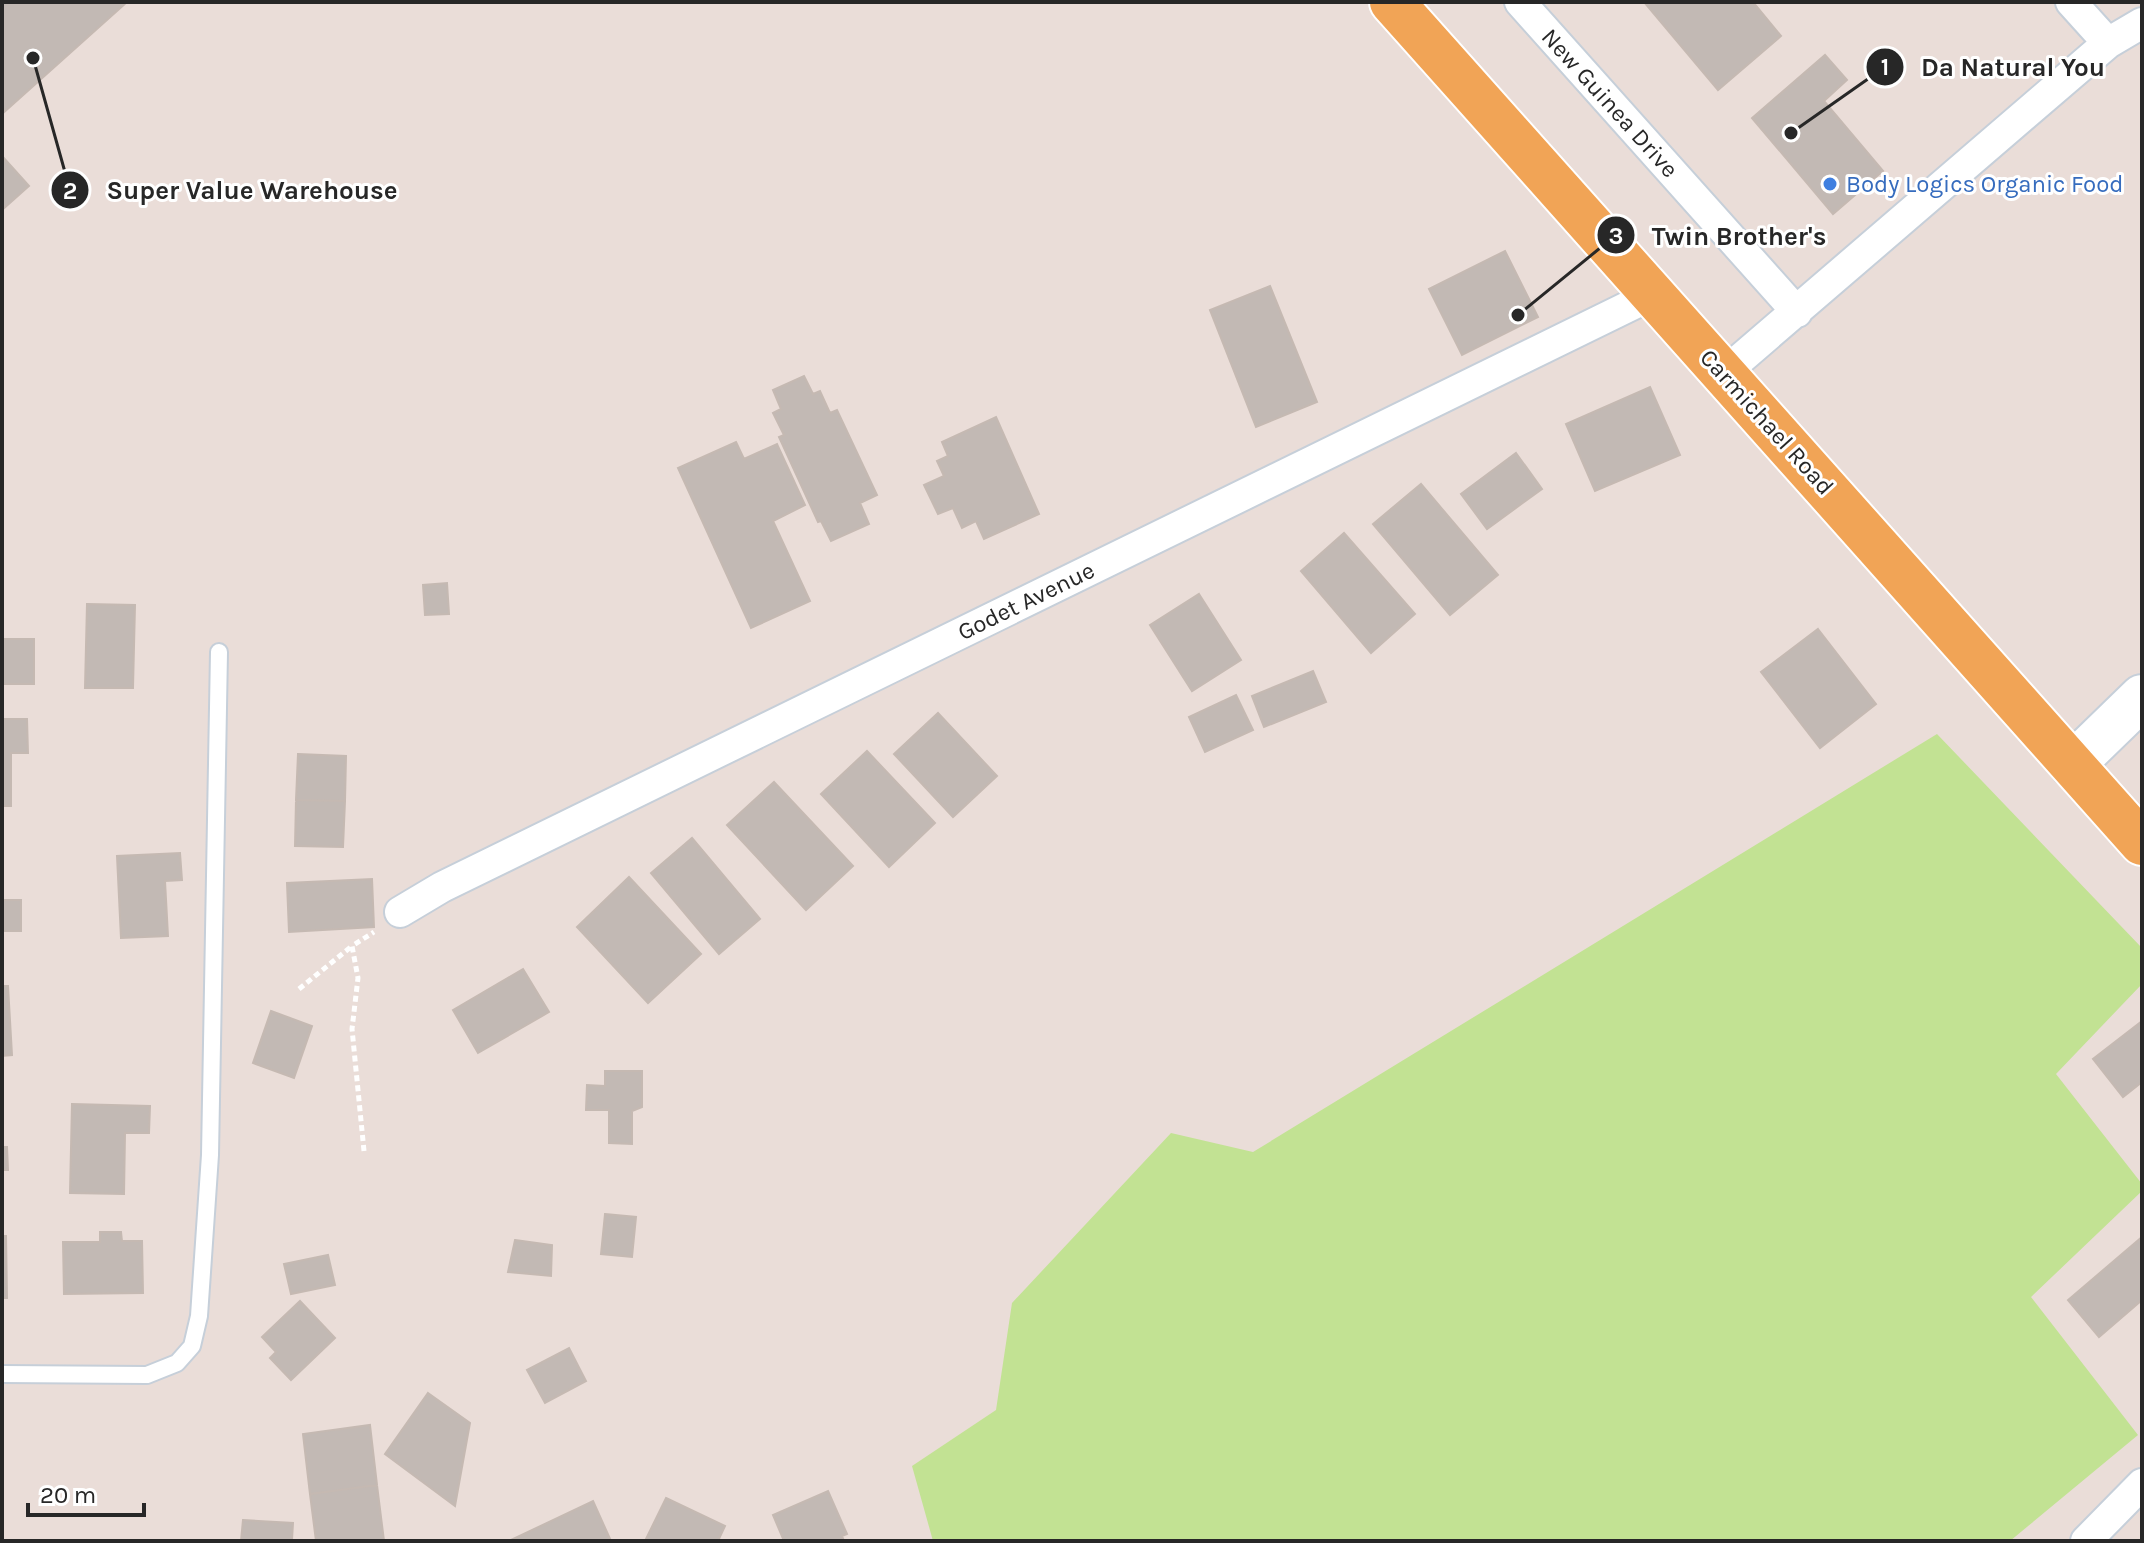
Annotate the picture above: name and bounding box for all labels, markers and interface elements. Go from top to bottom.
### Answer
street label: New Guinea Drive [1536,23,1684,183]
callout: Da Natural You [1865,42,2121,92]
text: Da Natural You [1921,52,2105,83]
text: 1 [1881,53,1889,81]
callout: Super Value Warehouse [50,165,413,215]
place label: Body Logics Organic Food [1846,170,2123,198]
text: Super Value Warehouse [106,175,398,206]
marker: Body Logics Organic Food [1821,175,1839,193]
text: 2 [63,177,77,205]
callout: Twin Brother's [1596,210,1842,260]
text: Twin Brother's [1652,221,1826,252]
text: 3 [1609,222,1623,250]
street label: Carmichael Road [1694,343,1840,501]
street label: Godet Avenue [953,556,1099,646]
scale bar [28,1467,144,1517]
text: 20 m [40,1481,96,1509]

